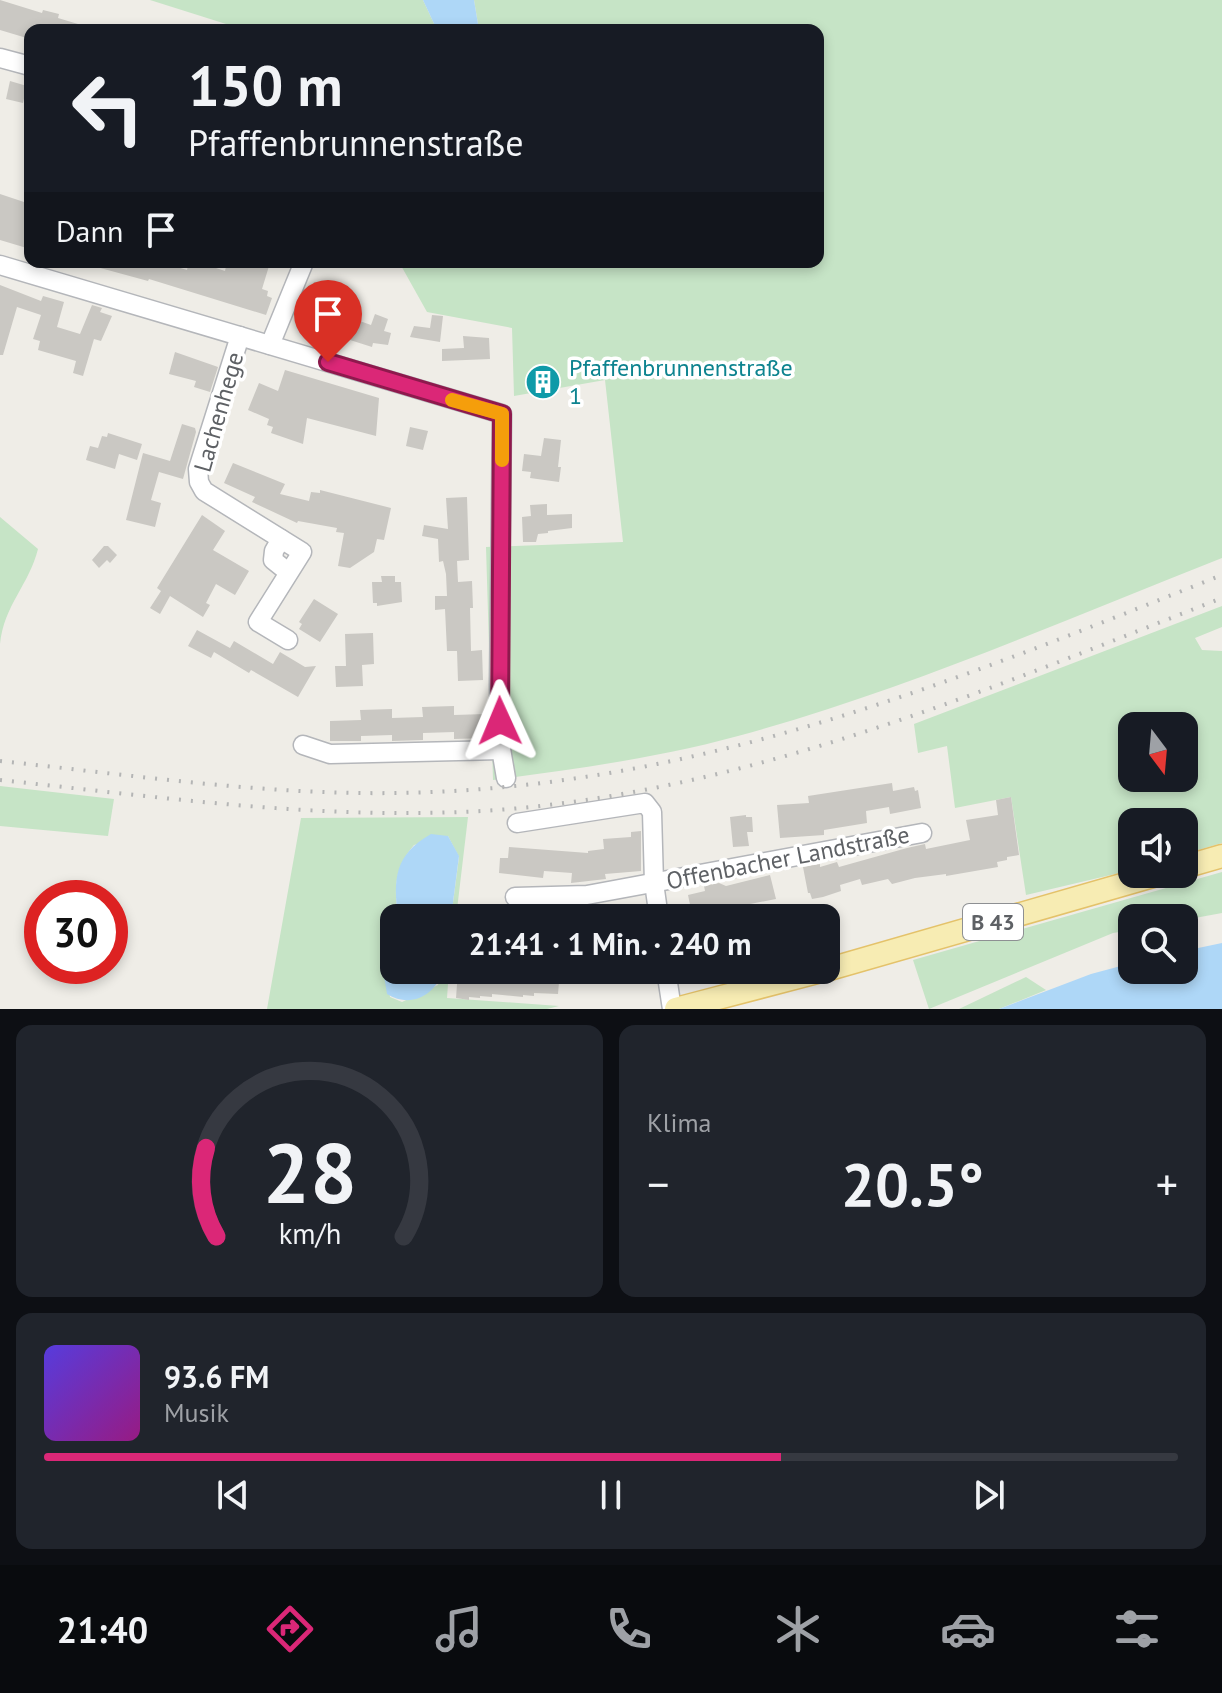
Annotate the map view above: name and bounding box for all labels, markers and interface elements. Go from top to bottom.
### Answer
text: 150 m [188,49,343,121]
icon: left [56,56,160,160]
text: Pfaffenbrunnenstraße [188,119,524,166]
icon: arrive [139,208,183,252]
text: Dann [56,211,123,250]
pin [294,280,362,362]
icon: arrive [306,292,350,336]
street label: Lachenhege [187,348,250,475]
place label: Pfaffenbrunnenstraße 1 [569,352,793,411]
building icon: Pfaffenbrunnenstraße 1 [524,363,562,401]
position arrow [458,679,542,763]
north arrow [1118,712,1198,792]
map controls [1118,712,1198,984]
button: sound [1118,808,1198,888]
street label: Offenbacher Landstraße [664,819,912,896]
speed limit sign: 30 [24,880,128,984]
road number: B 43 [963,904,1023,940]
button: search [1118,904,1198,984]
text: 21:41 · 1 Min. · 240 m [469,924,751,963]
text: Klima [647,1106,711,1139]
text: 28 [262,1118,357,1226]
text: 20.5° [841,1145,984,1223]
text: − [647,1155,669,1212]
text: + [1156,1155,1178,1212]
text: km/h [278,1215,341,1252]
text: 93.6 FM [164,1357,269,1396]
text: Musik [164,1396,229,1429]
icon: previous [211,1473,255,1517]
icon: pause [589,1473,633,1517]
icon: next [967,1473,1011,1517]
icon: directions [262,1601,318,1657]
icon: music [431,1601,487,1657]
icon: phone [601,1601,657,1657]
icon: climate [770,1601,826,1657]
icon: car [940,1601,996,1657]
icon: filters [1109,1601,1165,1657]
text: 21:40 [57,1606,148,1653]

